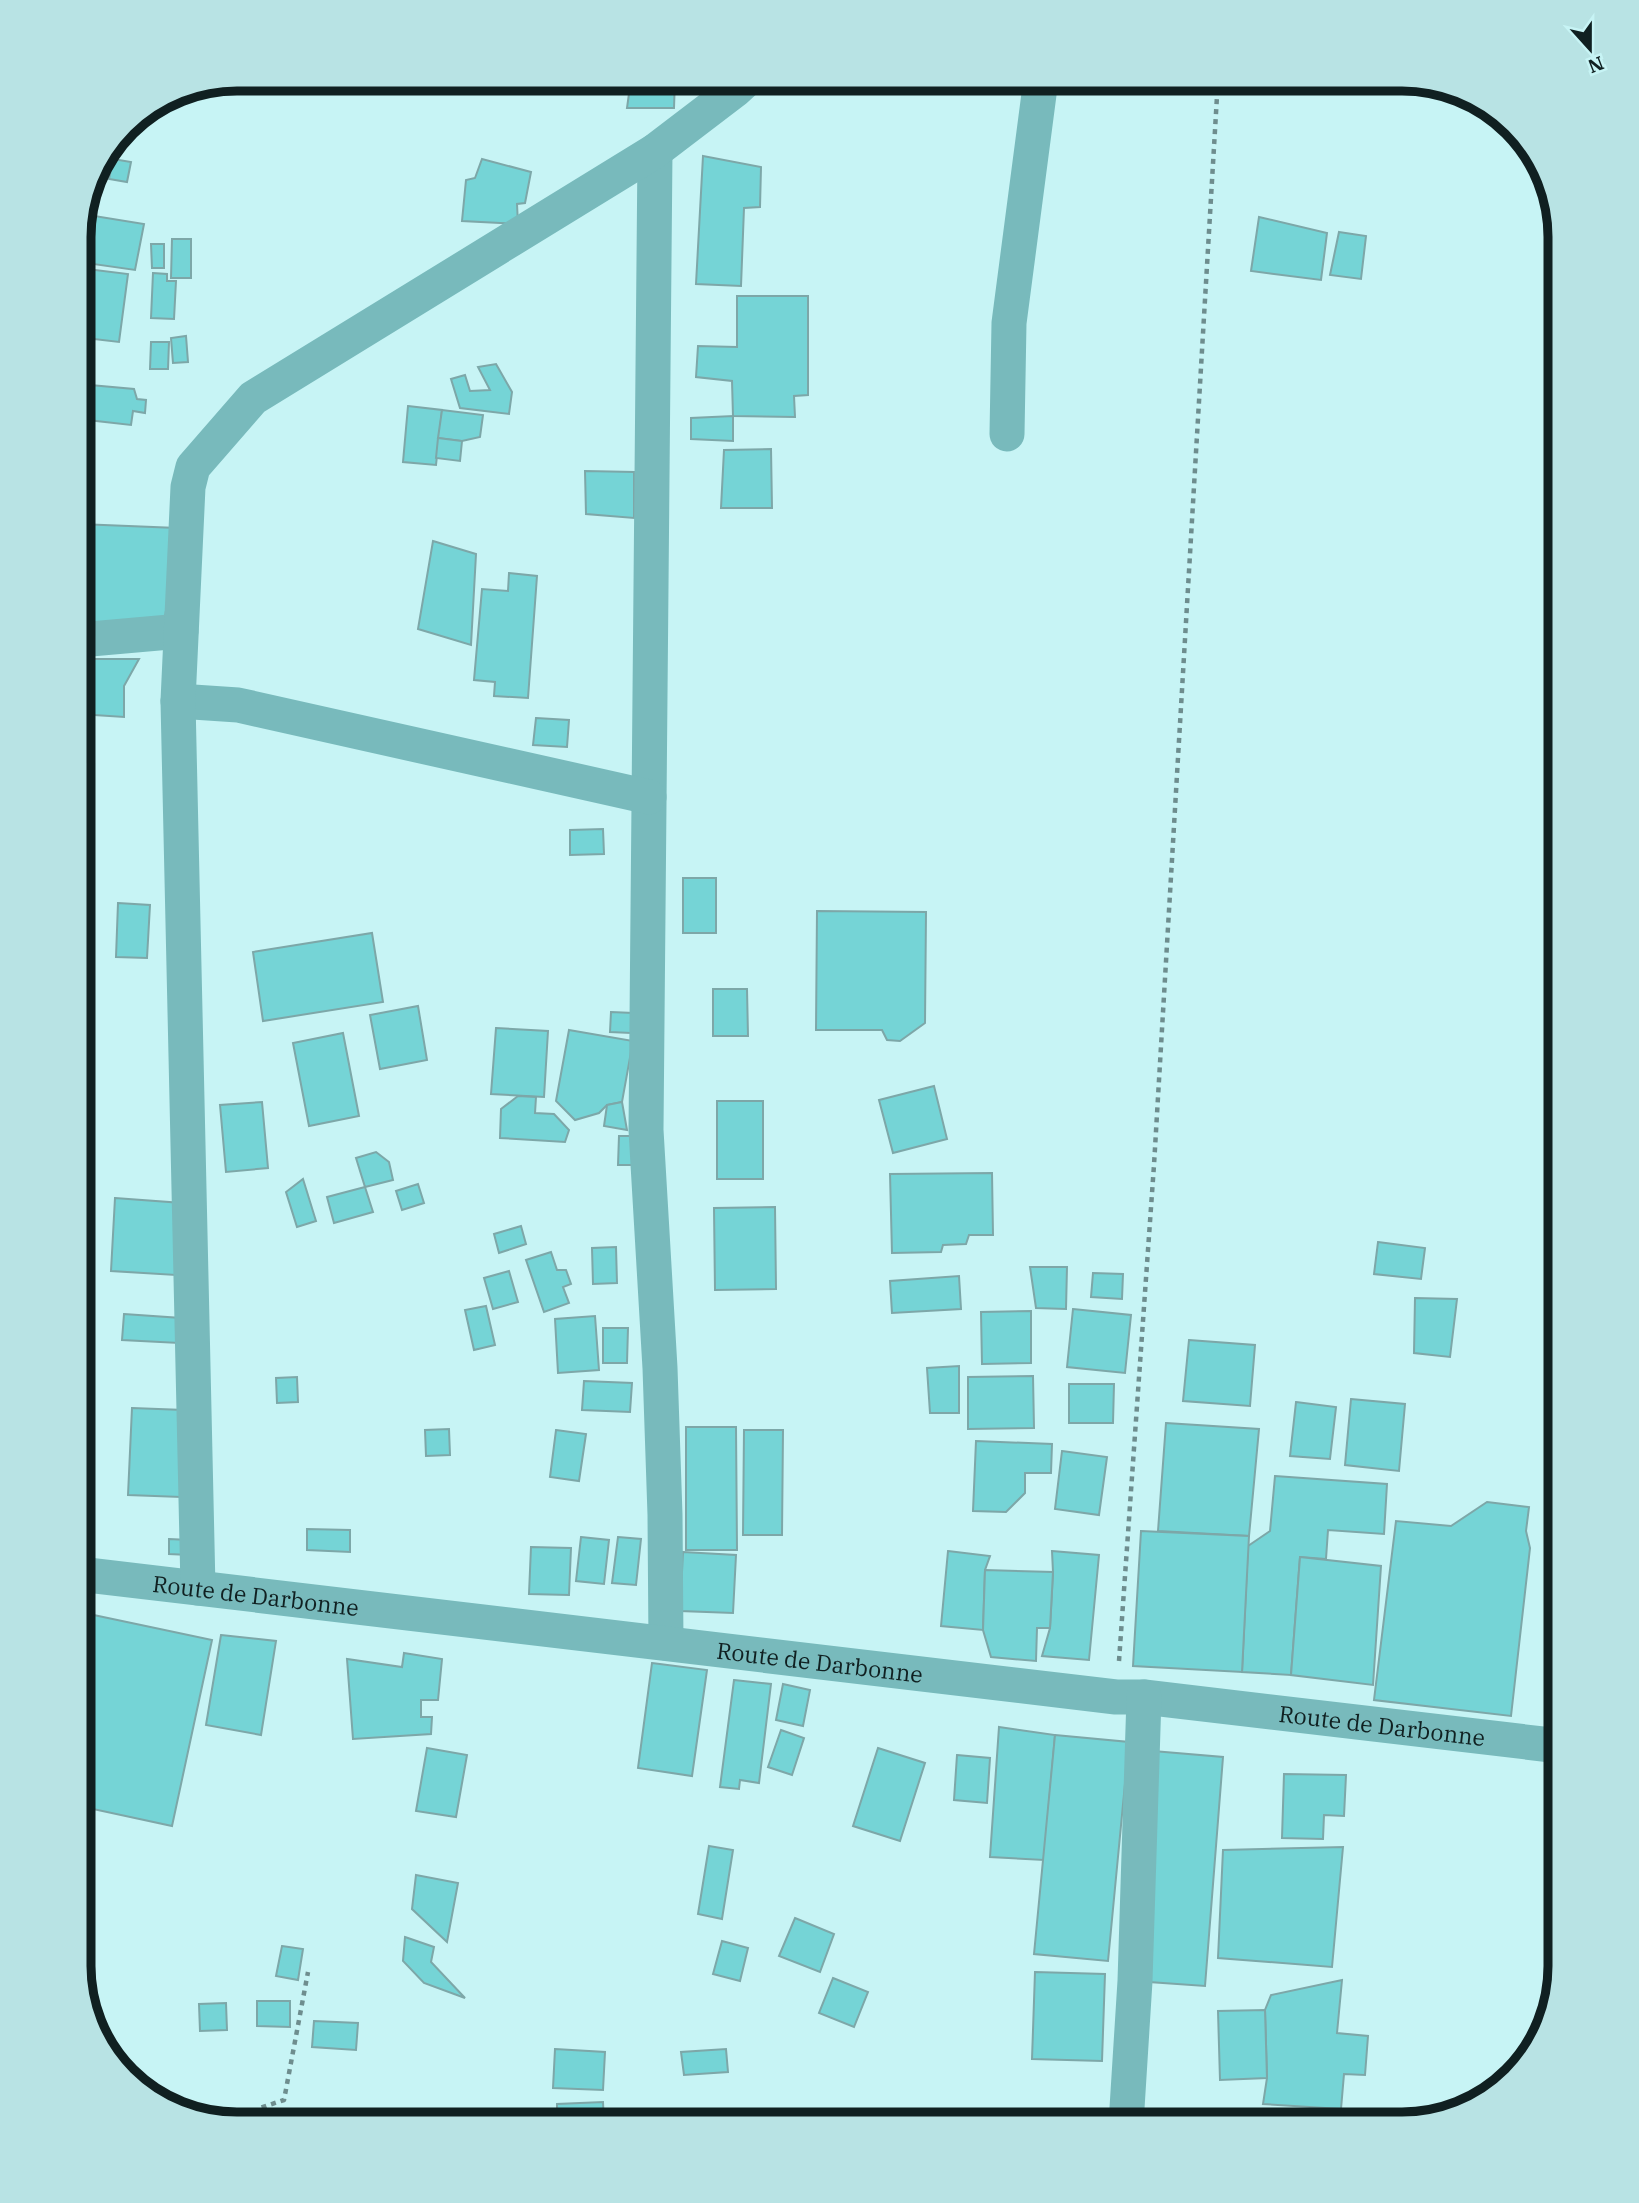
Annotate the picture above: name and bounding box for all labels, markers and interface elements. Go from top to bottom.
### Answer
north arrow [1555,14,1625,84]
text: N [1585,51,1607,79]
street label: Route de Darbonne [151,1568,361,1622]
street label: Route de Darbonne [715,1635,925,1689]
street label: Route de Darbonne [1277,1698,1487,1752]

